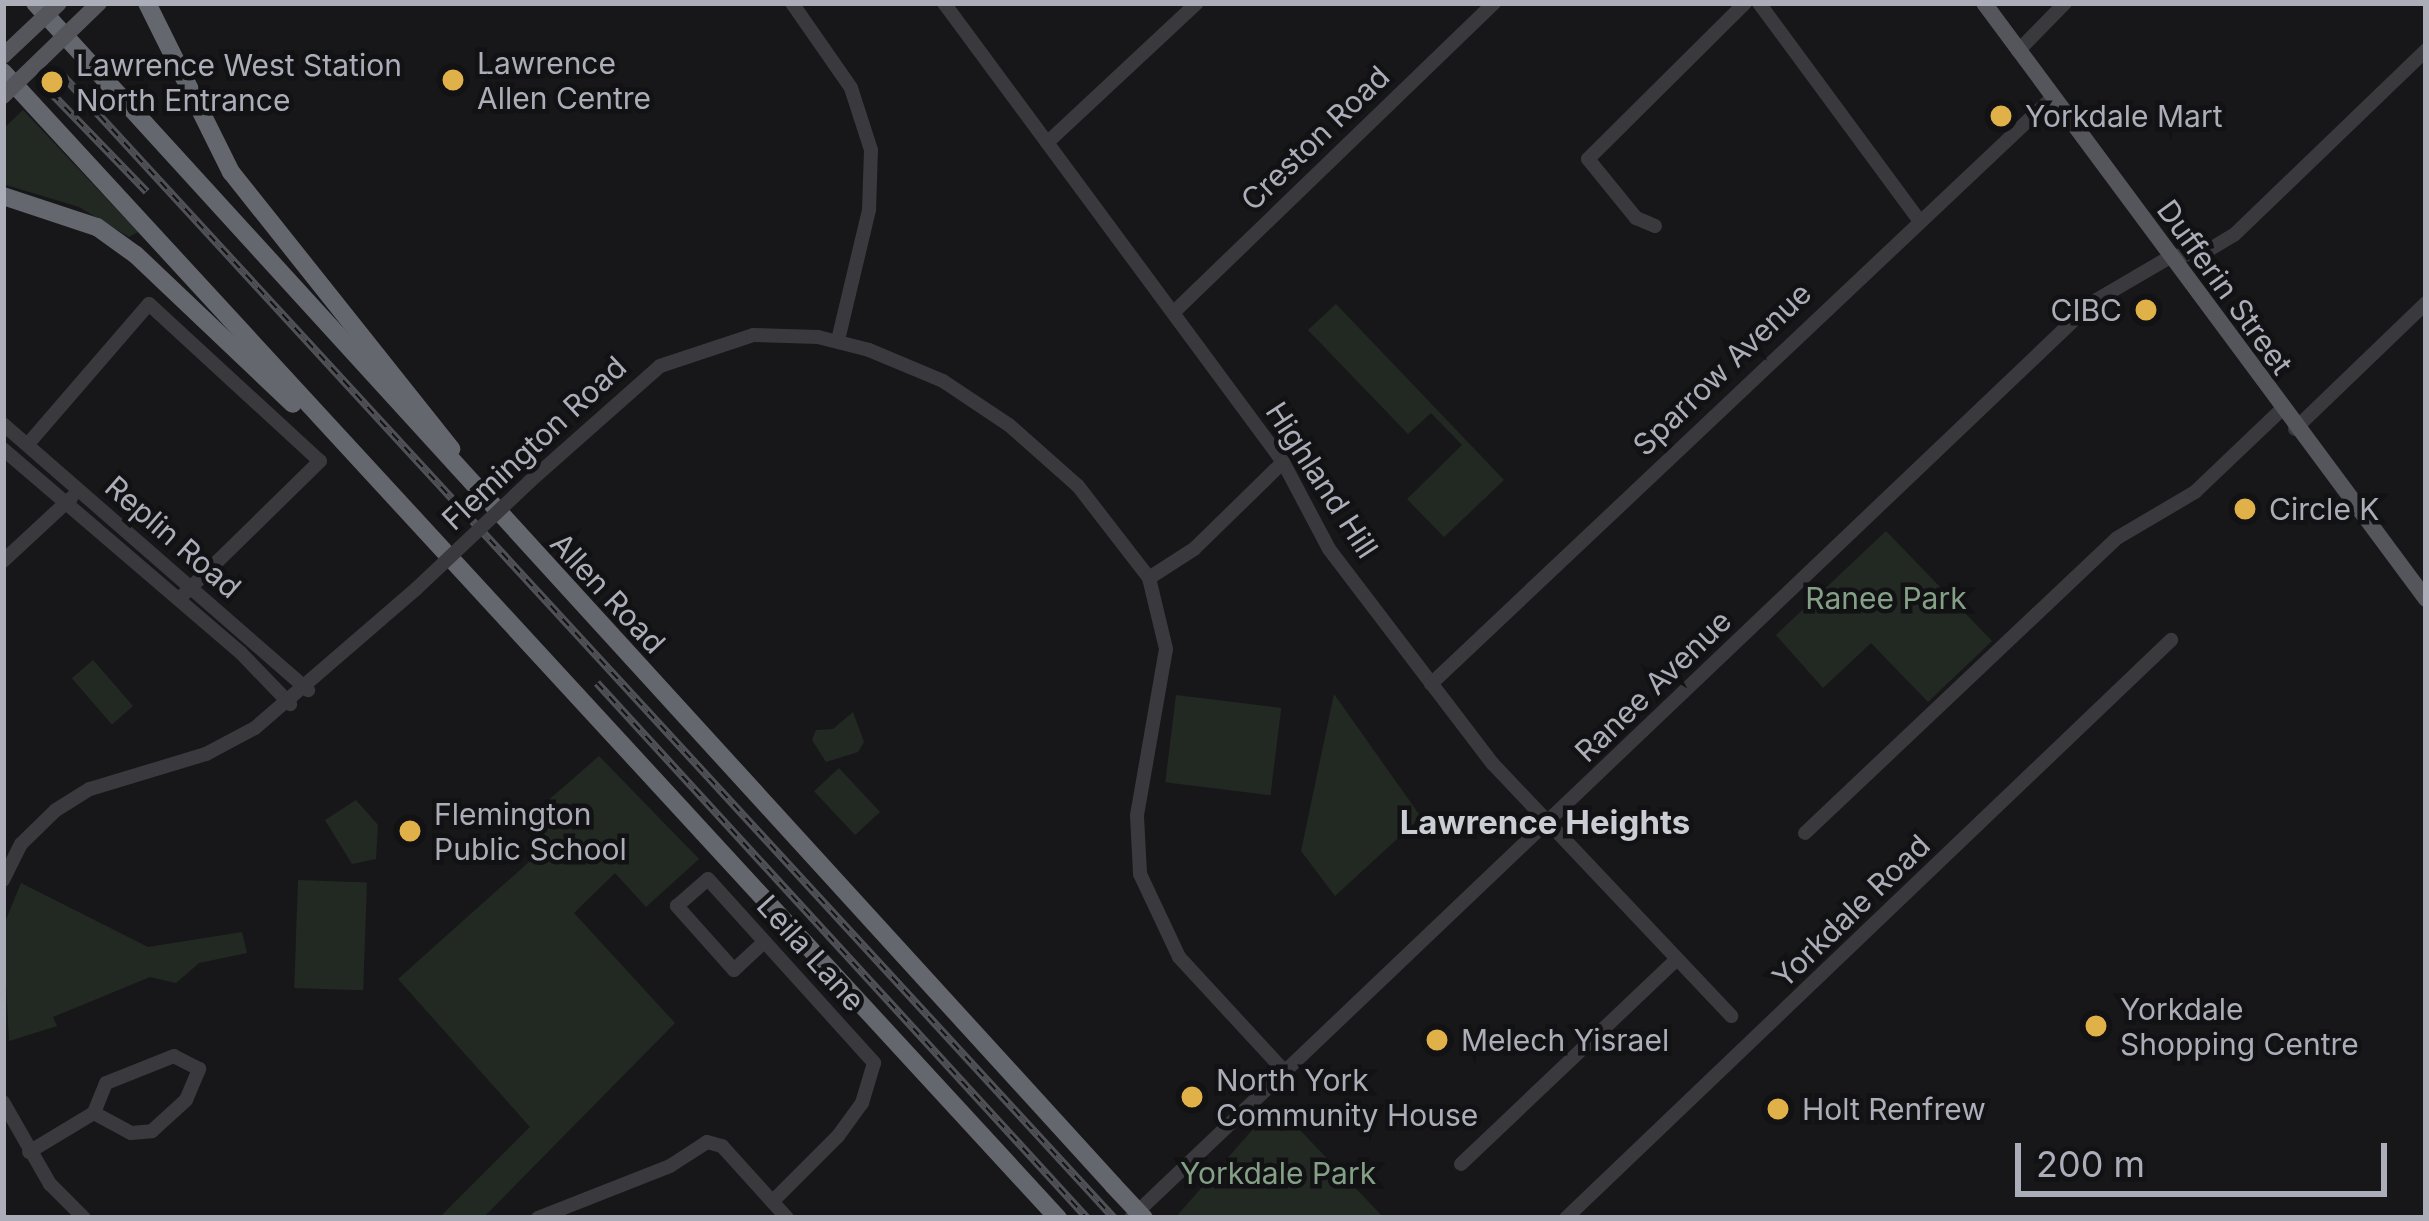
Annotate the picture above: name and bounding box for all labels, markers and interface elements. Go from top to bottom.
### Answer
place label: Lawrence Allen Centre [477,45,651,116]
place label: Lawrence West Station North Entrance [76,47,402,118]
street label: Creston Road [1233,58,1397,218]
marker: Lawrence Allen Centre [440,67,466,93]
marker: Lawrence West Station North Entrance [39,69,65,95]
place label: Yorkdale Mart [2025,98,2223,134]
marker: Yorkdale Mart [1988,103,2014,129]
street label: Dufferin Street [2150,193,2300,381]
street label: Sparrow Avenue [1626,275,1818,463]
place label: CIBC [2050,292,2122,328]
marker: CIBC [2133,297,2159,323]
street label: Flemington Road [435,349,633,537]
street label: Highland Hill [1258,395,1386,565]
street label: Replin Road [98,468,248,606]
place label: Circle K [2269,491,2379,527]
marker: Circle K [2232,496,2258,522]
street label: Allen Road [543,525,673,661]
park label: Ranee Park [1805,580,1967,616]
street label: Ranee Avenue [1568,603,1738,769]
place label: Flemington Public School [434,796,627,866]
district label: Lawrence Heights [1400,803,1690,843]
marker: Flemington Public School [397,818,423,844]
street label: Yorkdale Road [1765,827,1937,995]
street label: Leila Lane [750,888,872,1018]
place label: Yorkdale Shopping Centre [2120,991,2359,1062]
marker: Yorkdale Shopping Centre [2083,1013,2109,1039]
place label: Melech Yisrael [1461,1022,1669,1058]
marker: Melech Yisrael [1424,1027,1450,1053]
place label: North York Community House [1216,1062,1478,1132]
marker: North York Community House [1179,1084,1205,1110]
place label: Holt Renfrew [1802,1091,1986,1127]
marker: Holt Renfrew [1765,1096,1791,1122]
scale bar [2021,1119,2393,1193]
text: 200 m [2036,1142,2145,1186]
park label: Yorkdale Park [1180,1155,1376,1191]

